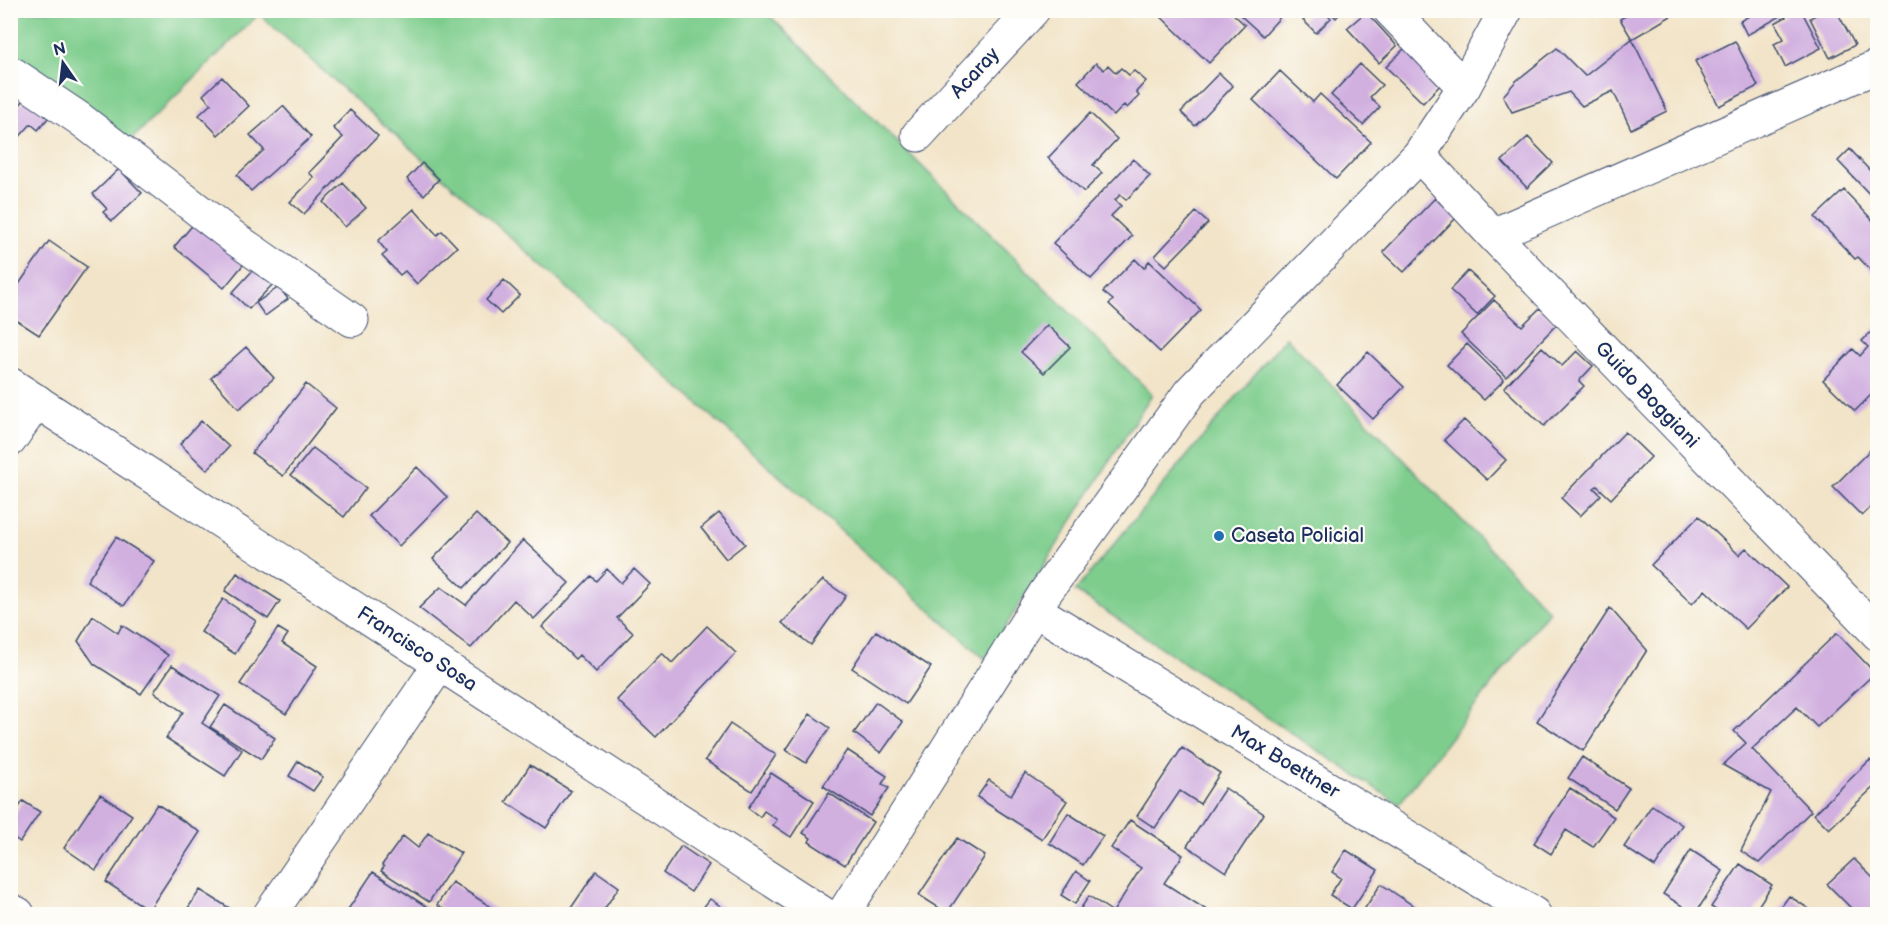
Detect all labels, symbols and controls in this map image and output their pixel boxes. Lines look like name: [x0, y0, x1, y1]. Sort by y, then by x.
north arrow: [33, 33, 93, 93]
text: N: [52, 39, 68, 61]
street label: Acaray: [945, 43, 1005, 103]
street label: Guido Boggiani: [1590, 337, 1704, 453]
place label: Caseta Policial: [1231, 524, 1364, 548]
marker: Caseta Policial: [1212, 529, 1226, 543]
street label: Francisco Sosa: [352, 601, 482, 697]
street label: Max Boettner: [1226, 720, 1345, 804]

